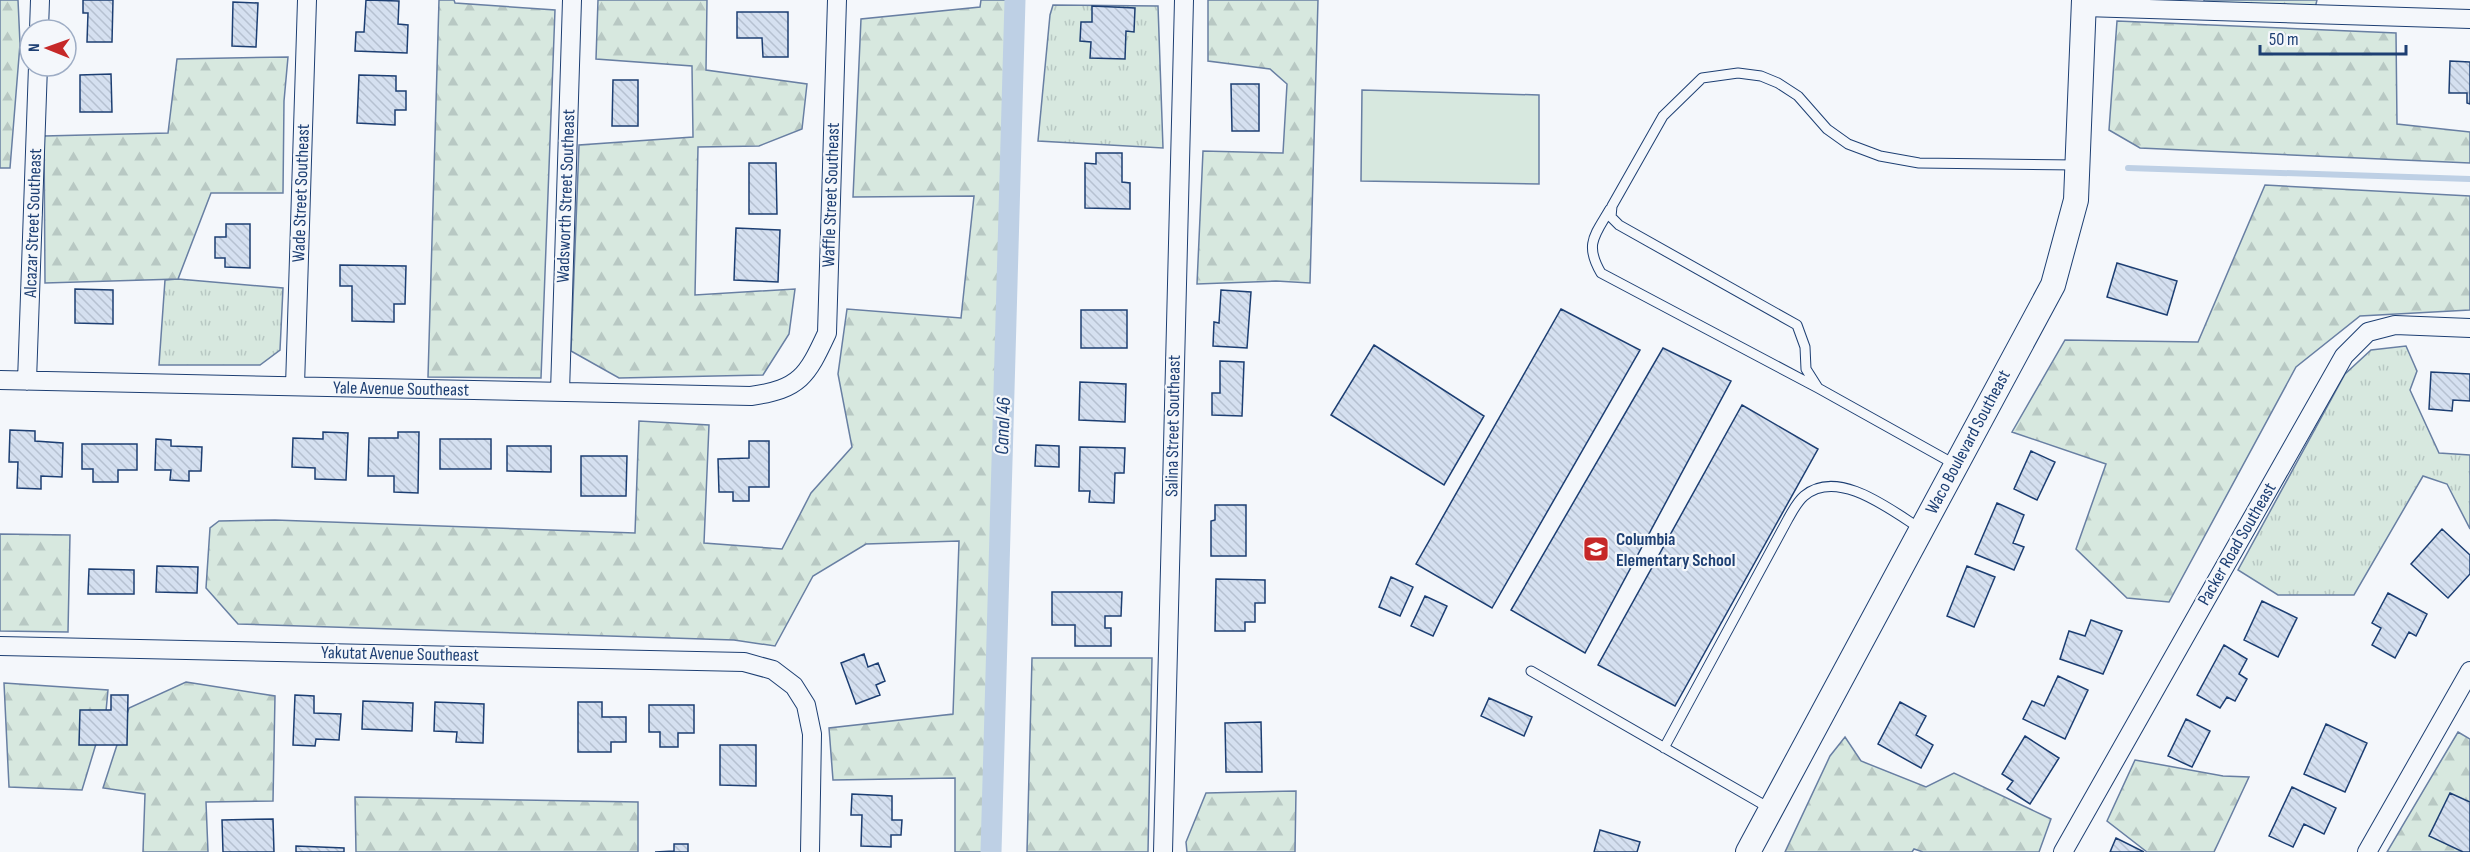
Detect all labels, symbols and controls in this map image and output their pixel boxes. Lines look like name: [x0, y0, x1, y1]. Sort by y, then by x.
north arrow: [18, 18, 78, 78]
scale bar: [2260, 18, 2406, 56]
text: 50 m: [2269, 29, 2299, 50]
text: N: [25, 43, 44, 52]
street label: Wadsworth Street Southeast: [552, 108, 580, 283]
street label: Waffle Street Southeast: [818, 122, 844, 268]
street label: Wade Street Southeast: [288, 123, 314, 263]
street label: Alcazar Street Southeast: [20, 147, 46, 299]
street label: Salina Street Southeast: [1161, 354, 1185, 497]
street label: Waco Boulevard Southeast: [1921, 366, 2015, 518]
street label: Yale Avenue Southeast: [333, 377, 470, 401]
water label: Canal 46: [990, 396, 1016, 455]
street label: Packer Road Southeast: [2193, 478, 2281, 609]
place label: Columbia Elementary School: [1616, 529, 1735, 571]
school or university icon: Columbia Elementary School: [1581, 534, 1611, 564]
street label: Yakutat Avenue Southeast: [321, 642, 479, 666]

